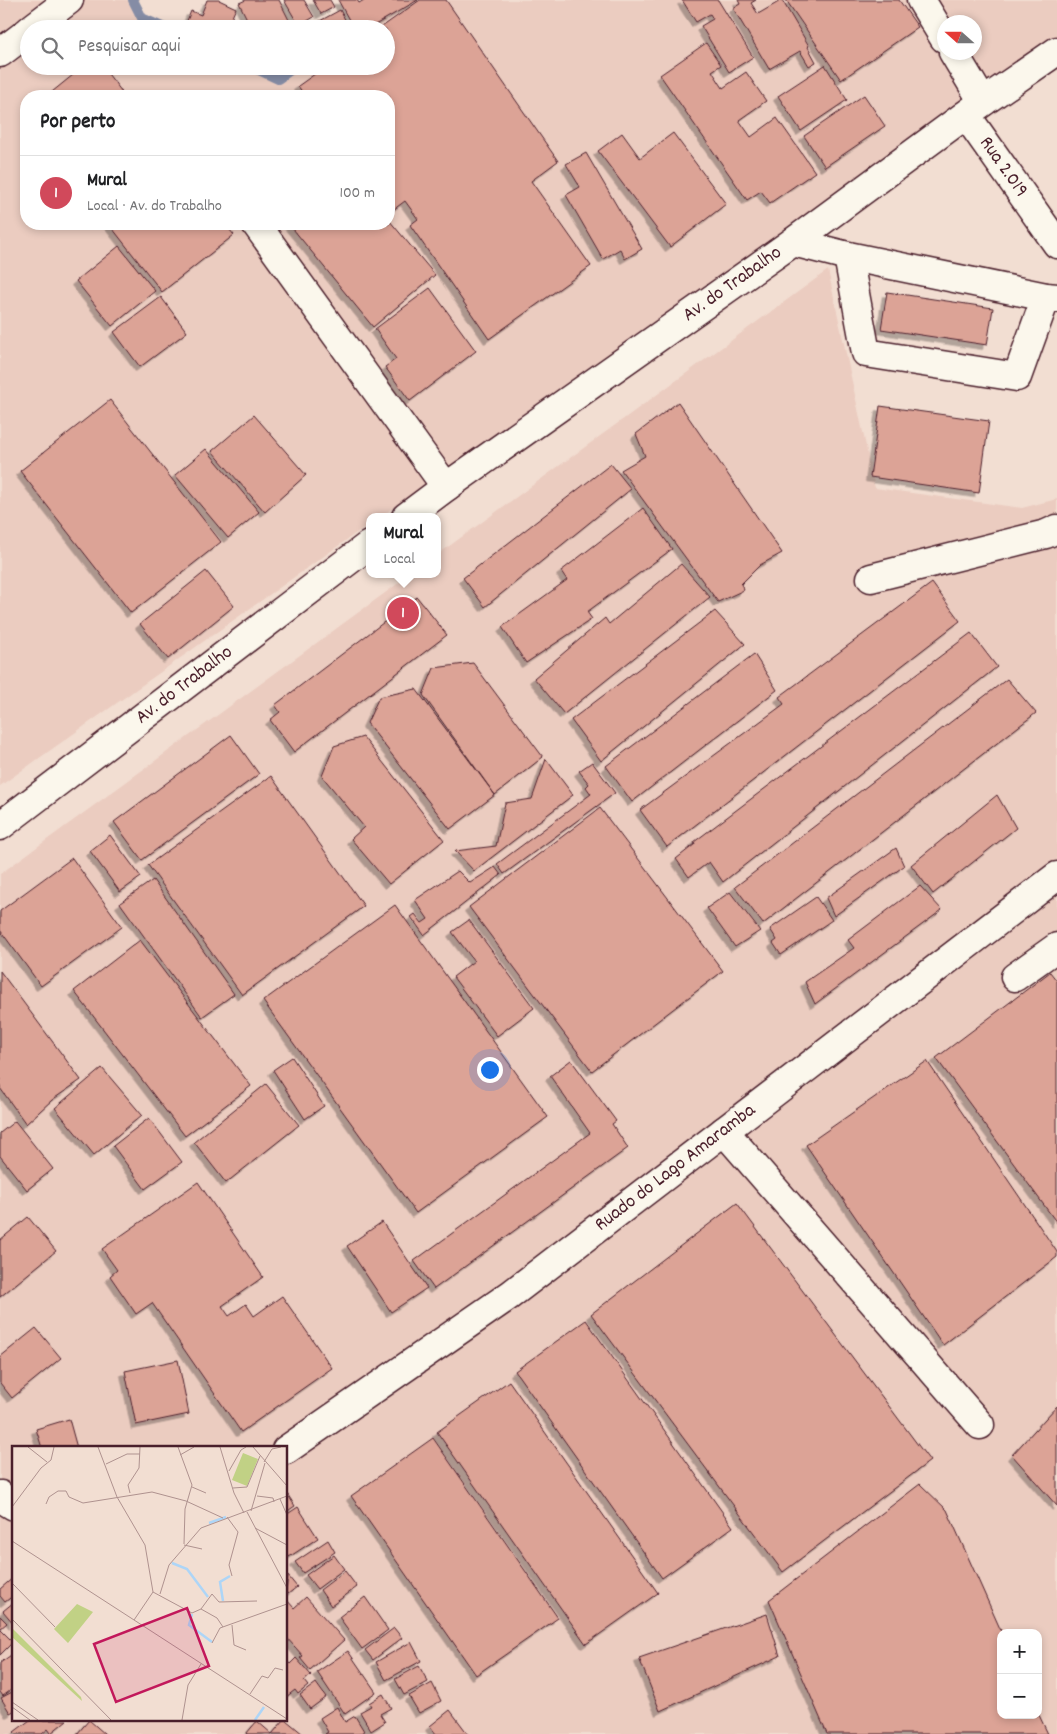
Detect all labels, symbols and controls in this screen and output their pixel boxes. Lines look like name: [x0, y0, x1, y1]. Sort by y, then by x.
north arrow: [937, 15, 982, 60]
search box: [20, 20, 395, 75]
icon: search: [38, 34, 66, 62]
text: Pesquisar aqui: [78, 34, 180, 61]
text: Por perto: [40, 108, 115, 138]
street label: Rua 2.019: [972, 131, 1034, 204]
text: Mural: [87, 168, 127, 195]
text: 1: [54, 182, 58, 205]
text: 100 m: [339, 182, 375, 205]
text: Local · Av. do Trabalho: [87, 195, 222, 218]
street label: Av. do Trabalho: [677, 240, 788, 329]
popup: [366, 513, 441, 578]
text: Mural: [384, 521, 423, 548]
text: Local: [384, 548, 415, 571]
pin: 1: [387, 594, 419, 632]
street label: Av. do Trabalho: [130, 639, 239, 732]
your location: [477, 1057, 503, 1083]
street label: Ruado do Lago Amaramba: [589, 1097, 762, 1239]
inset map: [12, 1446, 288, 1722]
map controls: [997, 1629, 1042, 1719]
button: +: [997, 1629, 1042, 1674]
button: −: [997, 1674, 1042, 1719]

